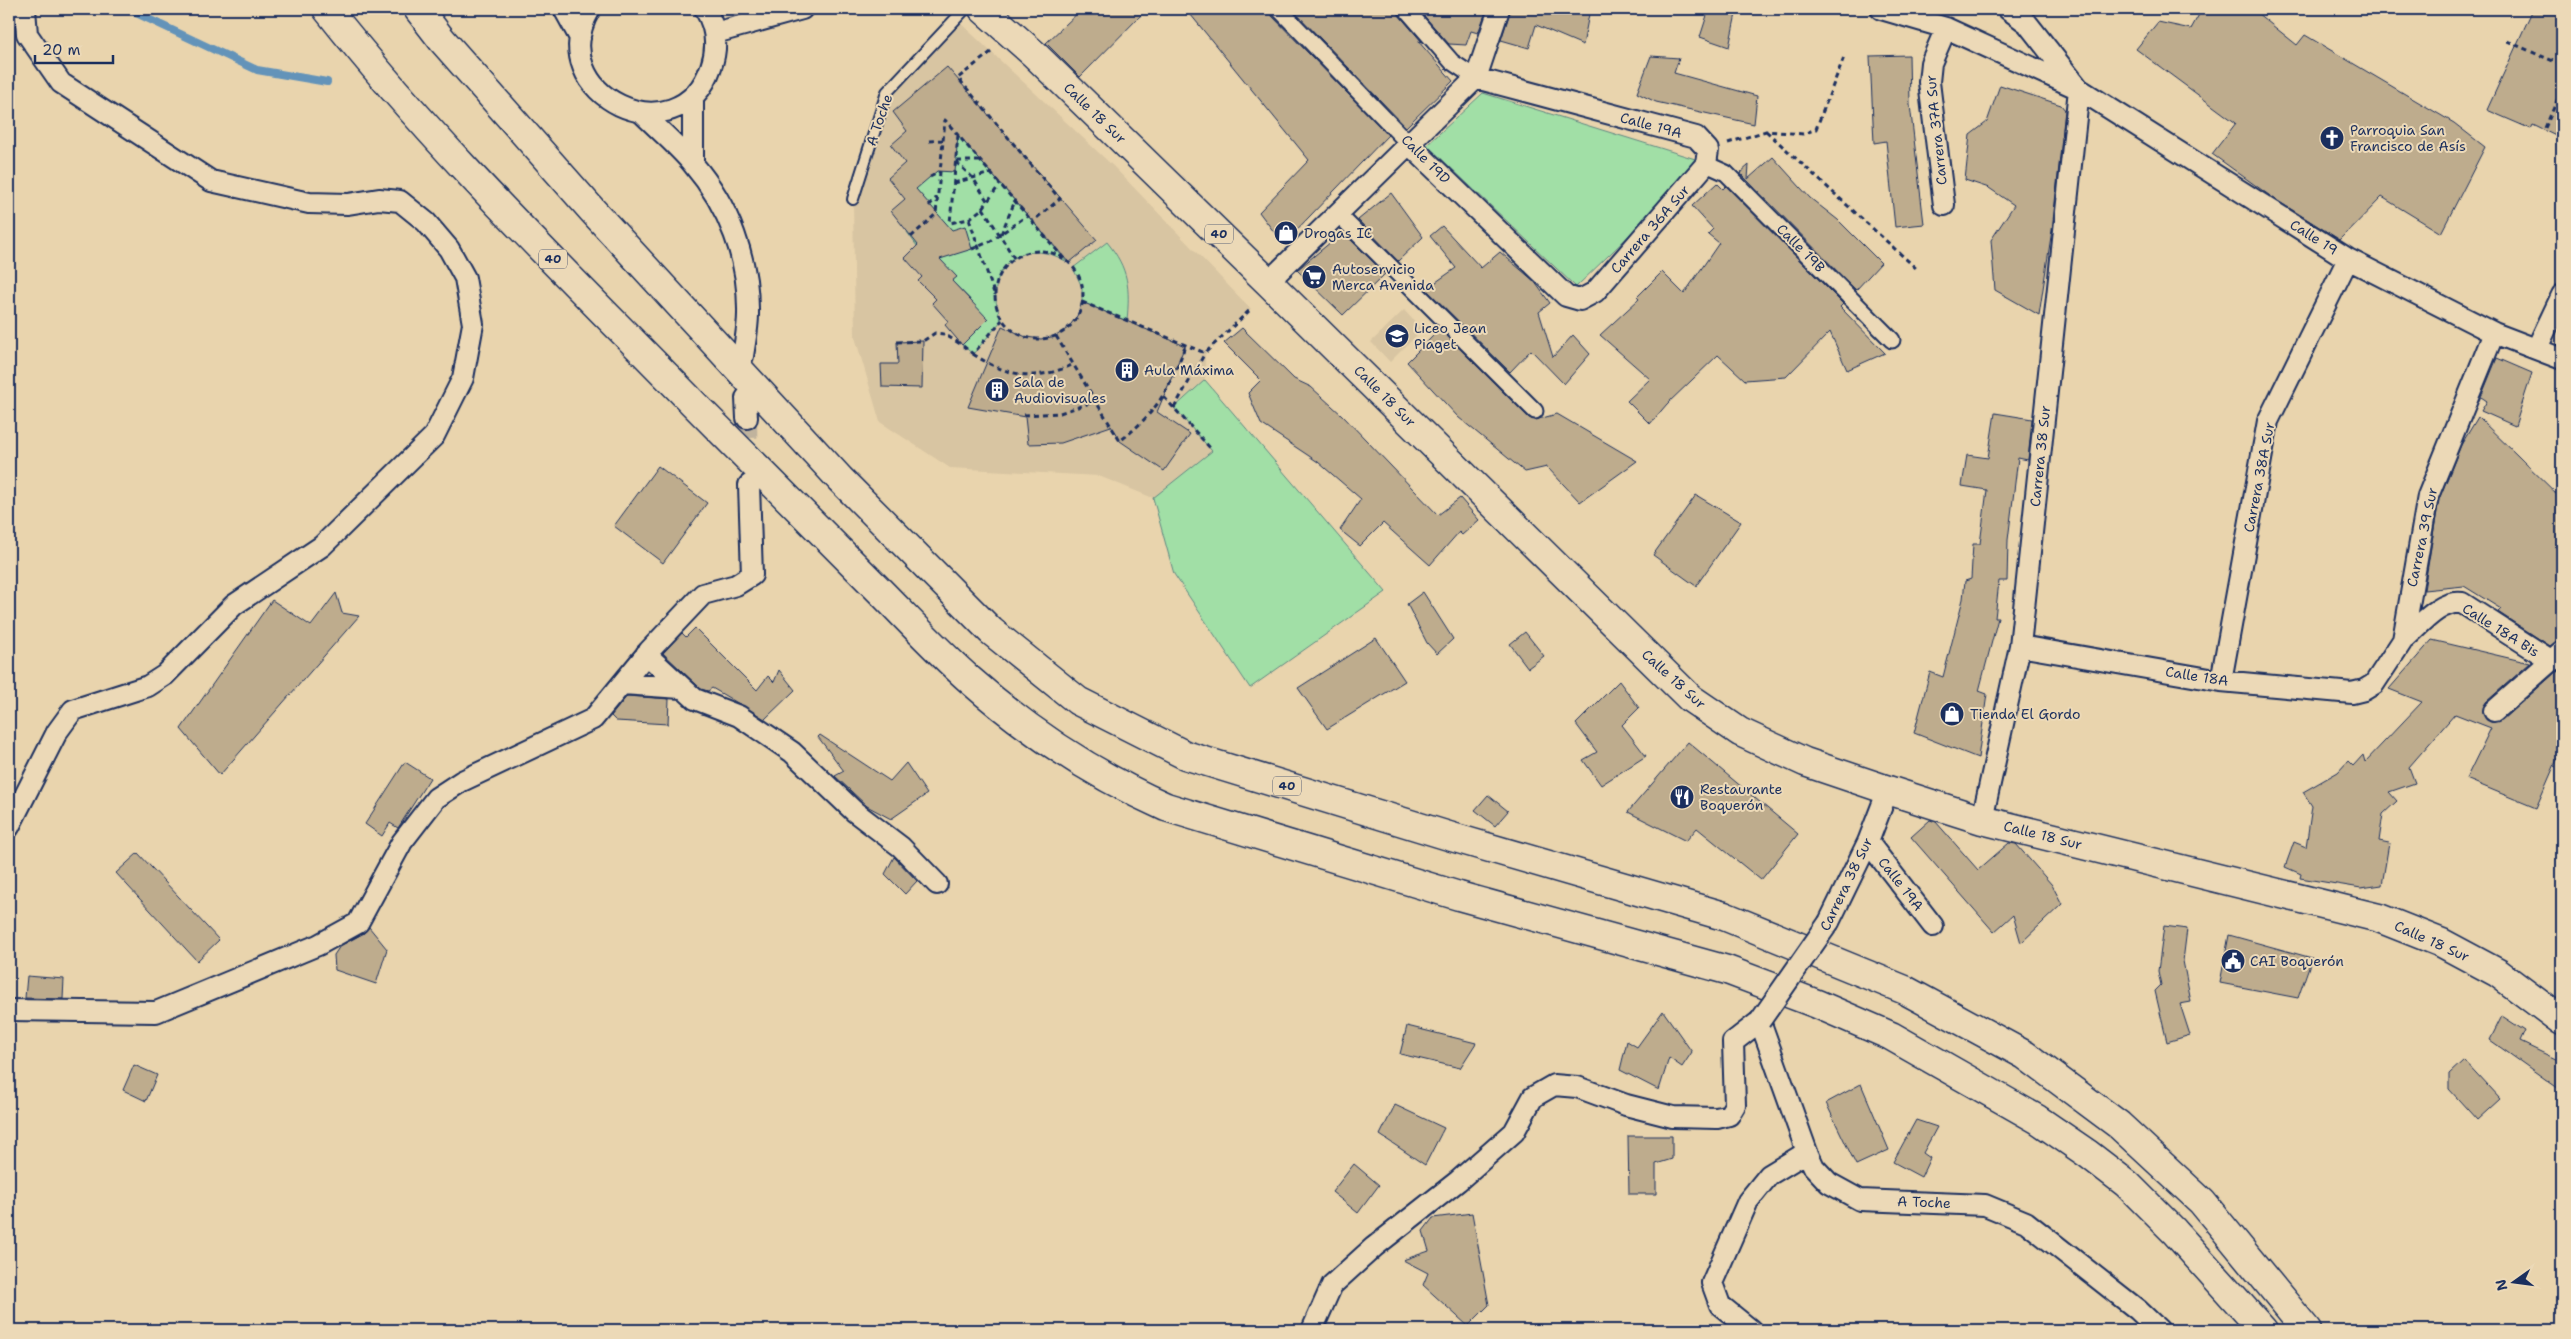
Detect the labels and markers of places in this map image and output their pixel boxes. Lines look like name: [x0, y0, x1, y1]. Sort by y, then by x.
place label: Parroquia San Francisco de Asís: [2350, 121, 2466, 155]
church icon: Parroquia San Francisco de Asís: [2319, 125, 2345, 151]
shop icon: Drogas IC: [1273, 220, 1299, 246]
place label: Drogas IC: [1304, 224, 1372, 242]
place label: Autoservicio Merca Avenida: [1332, 260, 1434, 294]
supermarket icon: Autoservicio Merca Avenida: [1301, 264, 1327, 290]
place label: Liceo Jean Piaget: [1414, 319, 1487, 353]
school or university icon: Liceo Jean Piaget: [1384, 323, 1410, 349]
building icon: Aula Máxima: [1114, 357, 1140, 383]
place label: Aula Máxima: [1144, 361, 1234, 379]
place label: Sala de Audiovisuales: [1014, 373, 1106, 407]
building icon: Sala de Audiovisuales: [984, 377, 1010, 403]
shop icon: Tienda El Gordo: [1939, 701, 1965, 727]
place label: Tienda El Gordo: [1970, 705, 2081, 723]
place label: Restaurante Boquerón: [1700, 780, 1783, 814]
restaurant icon: Restaurante Boquerón: [1669, 784, 1695, 810]
public building icon: CAI Boquerón: [2220, 948, 2246, 974]
place label: CAI Boquerón: [2250, 952, 2344, 970]

